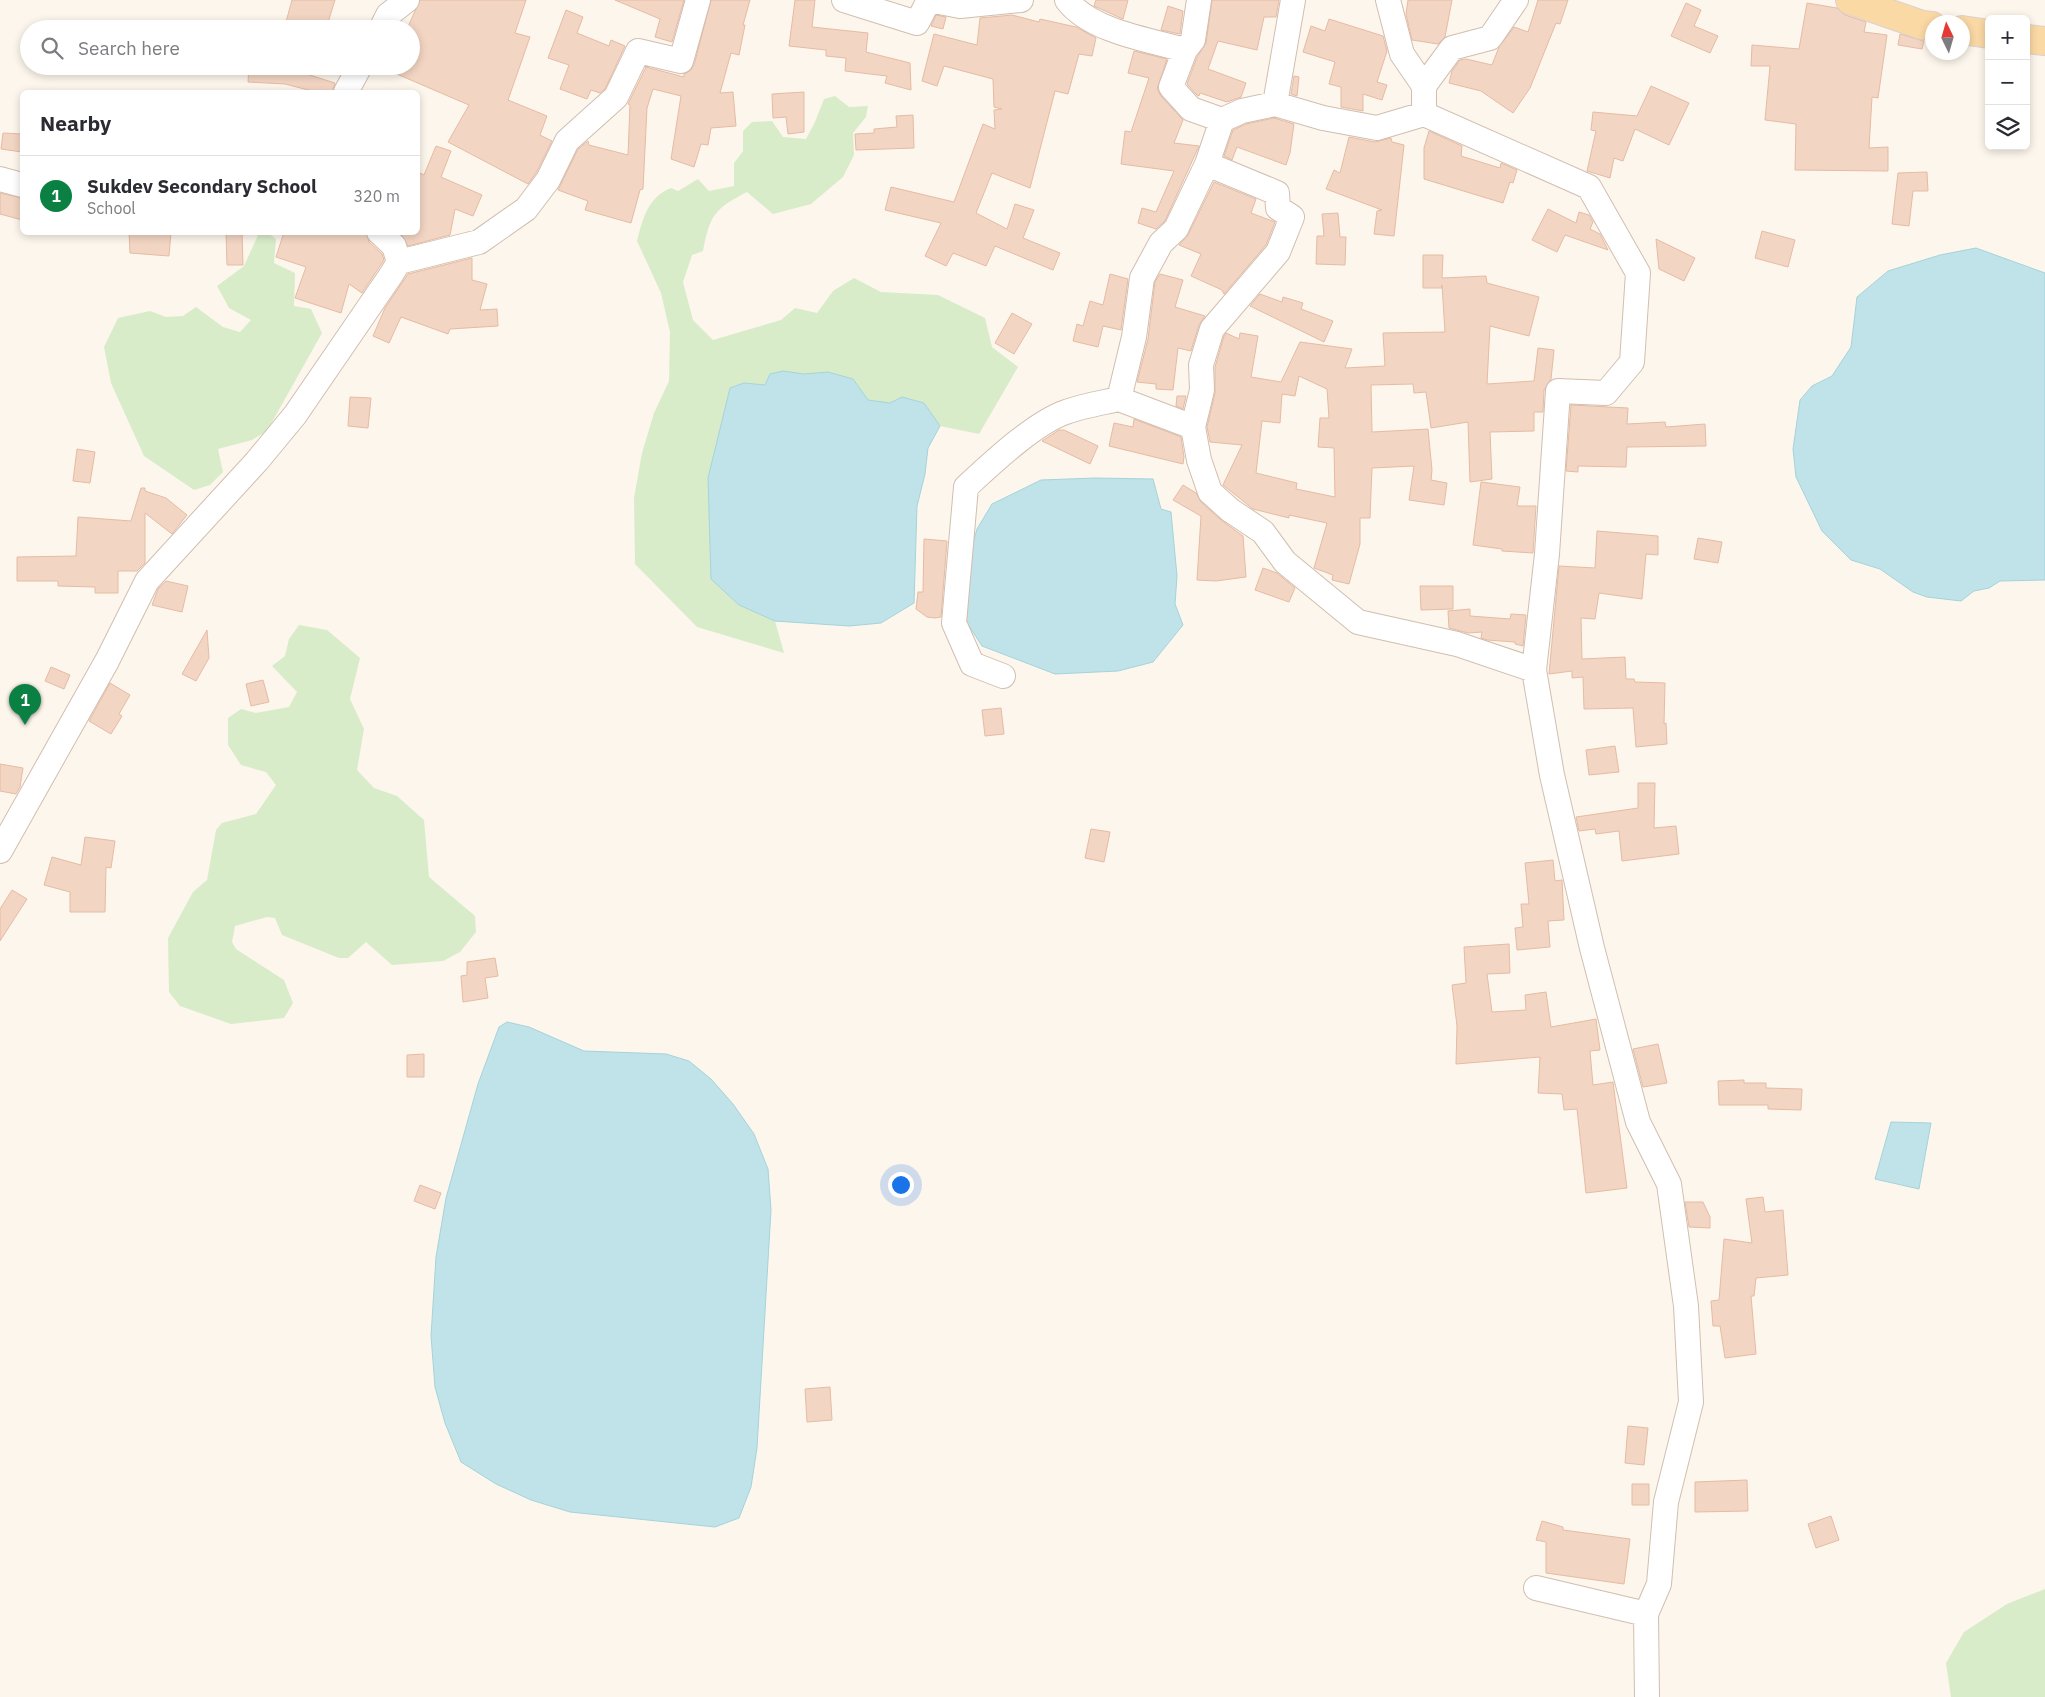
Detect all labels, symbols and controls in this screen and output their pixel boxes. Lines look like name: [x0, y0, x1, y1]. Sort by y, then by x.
north arrow: [1925, 15, 1970, 60]
map controls: [1985, 15, 2030, 150]
button: +: [1985, 15, 2030, 60]
search box: [20, 20, 420, 75]
icon: search: [38, 34, 66, 62]
text: Search here: [78, 36, 180, 60]
button: −: [1985, 60, 2030, 105]
button: layers: [1985, 105, 2030, 150]
text: Nearby: [40, 109, 111, 137]
text: Sukdev Secondary School: [87, 174, 317, 198]
text: 1: [51, 186, 61, 206]
text: 320 m: [353, 186, 400, 206]
text: School: [87, 198, 136, 218]
pin: 1: [9, 684, 41, 725]
your location: [888, 1172, 914, 1198]

